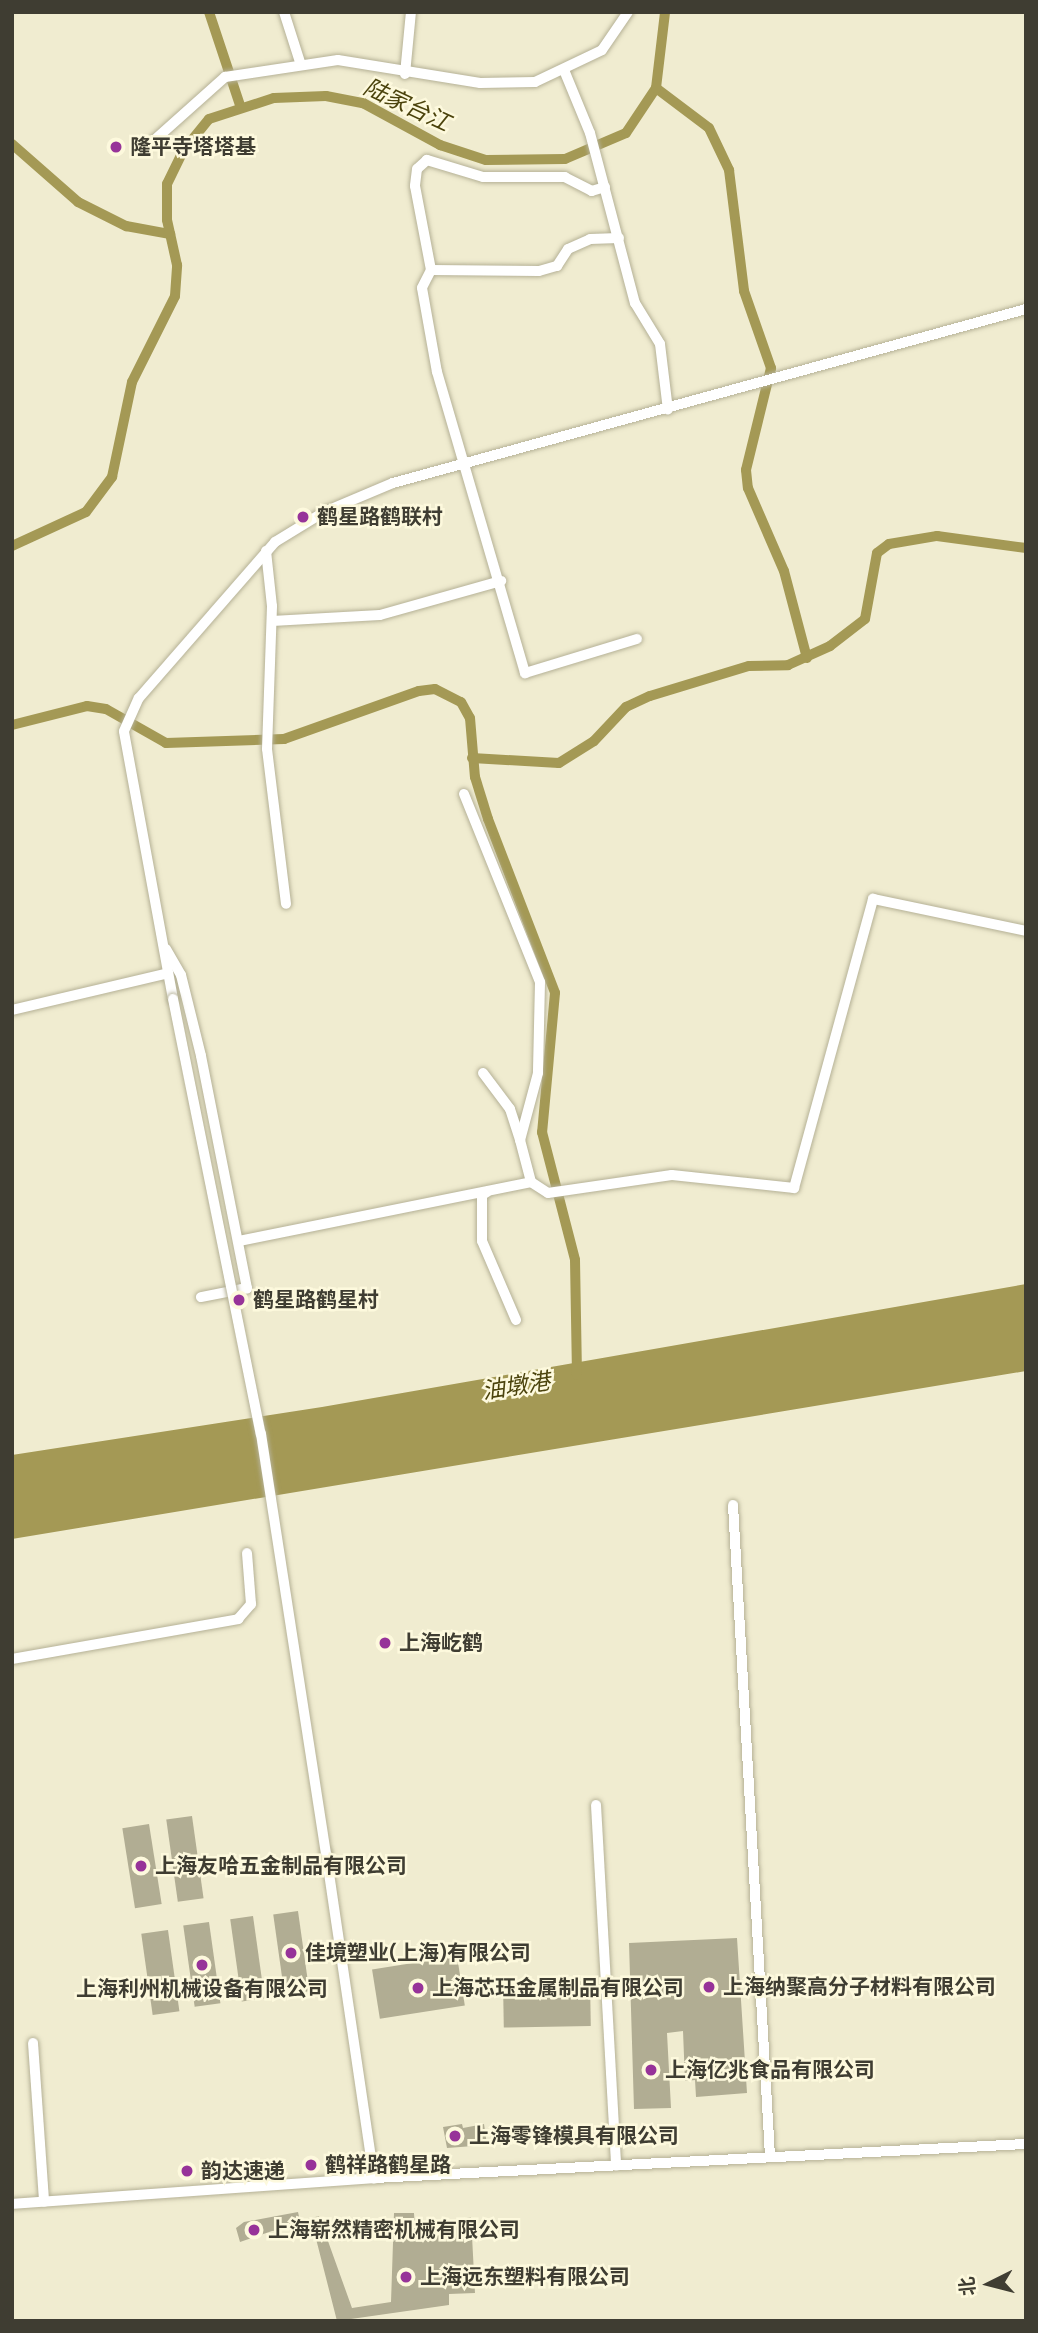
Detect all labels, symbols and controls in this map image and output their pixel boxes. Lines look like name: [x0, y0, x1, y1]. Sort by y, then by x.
water label: 陆家台江: [359, 73, 455, 137]
place label: 隆平寺塔塔基: [130, 134, 256, 160]
marker: 隆平寺塔塔基: [108, 139, 124, 155]
place label: 鹤星路鹤联村: [317, 504, 443, 530]
marker: 鹤星路鹤联村: [295, 509, 311, 525]
place label: 鹤星路鹤星村: [253, 1287, 379, 1313]
marker: 鹤星路鹤星村: [231, 1292, 247, 1308]
water label: 油墩港: [480, 1367, 552, 1405]
place label: 上海屹鹤: [399, 1630, 483, 1656]
marker: 上海屹鹤: [377, 1635, 393, 1651]
place label: 上海友哈五金制品有限公司: [155, 1853, 407, 1879]
marker: 上海友哈五金制品有限公司: [133, 1858, 149, 1874]
place label: 佳境塑业(上海)有限公司: [305, 1940, 531, 1966]
marker: 佳境塑业(上海)有限公司: [283, 1945, 299, 1961]
marker: 上海利州机械设备有限公司: [194, 1957, 210, 1973]
place label: 上海纳聚高分子材料有限公司: [723, 1974, 996, 2000]
place label: 上海芯珏金属制品有限公司: [432, 1975, 684, 2001]
place label: 上海利州机械设备有限公司: [76, 1976, 328, 2002]
marker: 上海纳聚高分子材料有限公司: [701, 1979, 717, 1995]
marker: 上海芯珏金属制品有限公司: [410, 1980, 426, 1996]
place label: 上海亿兆食品有限公司: [665, 2057, 875, 2083]
marker: 上海亿兆食品有限公司: [643, 2062, 659, 2078]
place label: 上海零锋模具有限公司: [469, 2123, 679, 2149]
marker: 上海零锋模具有限公司: [447, 2128, 463, 2144]
place label: 鹤祥路鹤星路: [325, 2152, 451, 2178]
marker: 鹤祥路鹤星路: [303, 2157, 319, 2173]
place label: 韵达速递: [201, 2158, 285, 2184]
marker: 韵达速递: [179, 2163, 195, 2179]
place label: 上海崭然精密机械有限公司: [268, 2217, 520, 2243]
marker: 上海崭然精密机械有限公司: [246, 2222, 262, 2238]
north arrow: [954, 2249, 1024, 2319]
place label: 上海远东塑料有限公司: [420, 2264, 630, 2290]
marker: 上海远东塑料有限公司: [398, 2269, 414, 2285]
text: 北: [955, 2276, 980, 2297]

